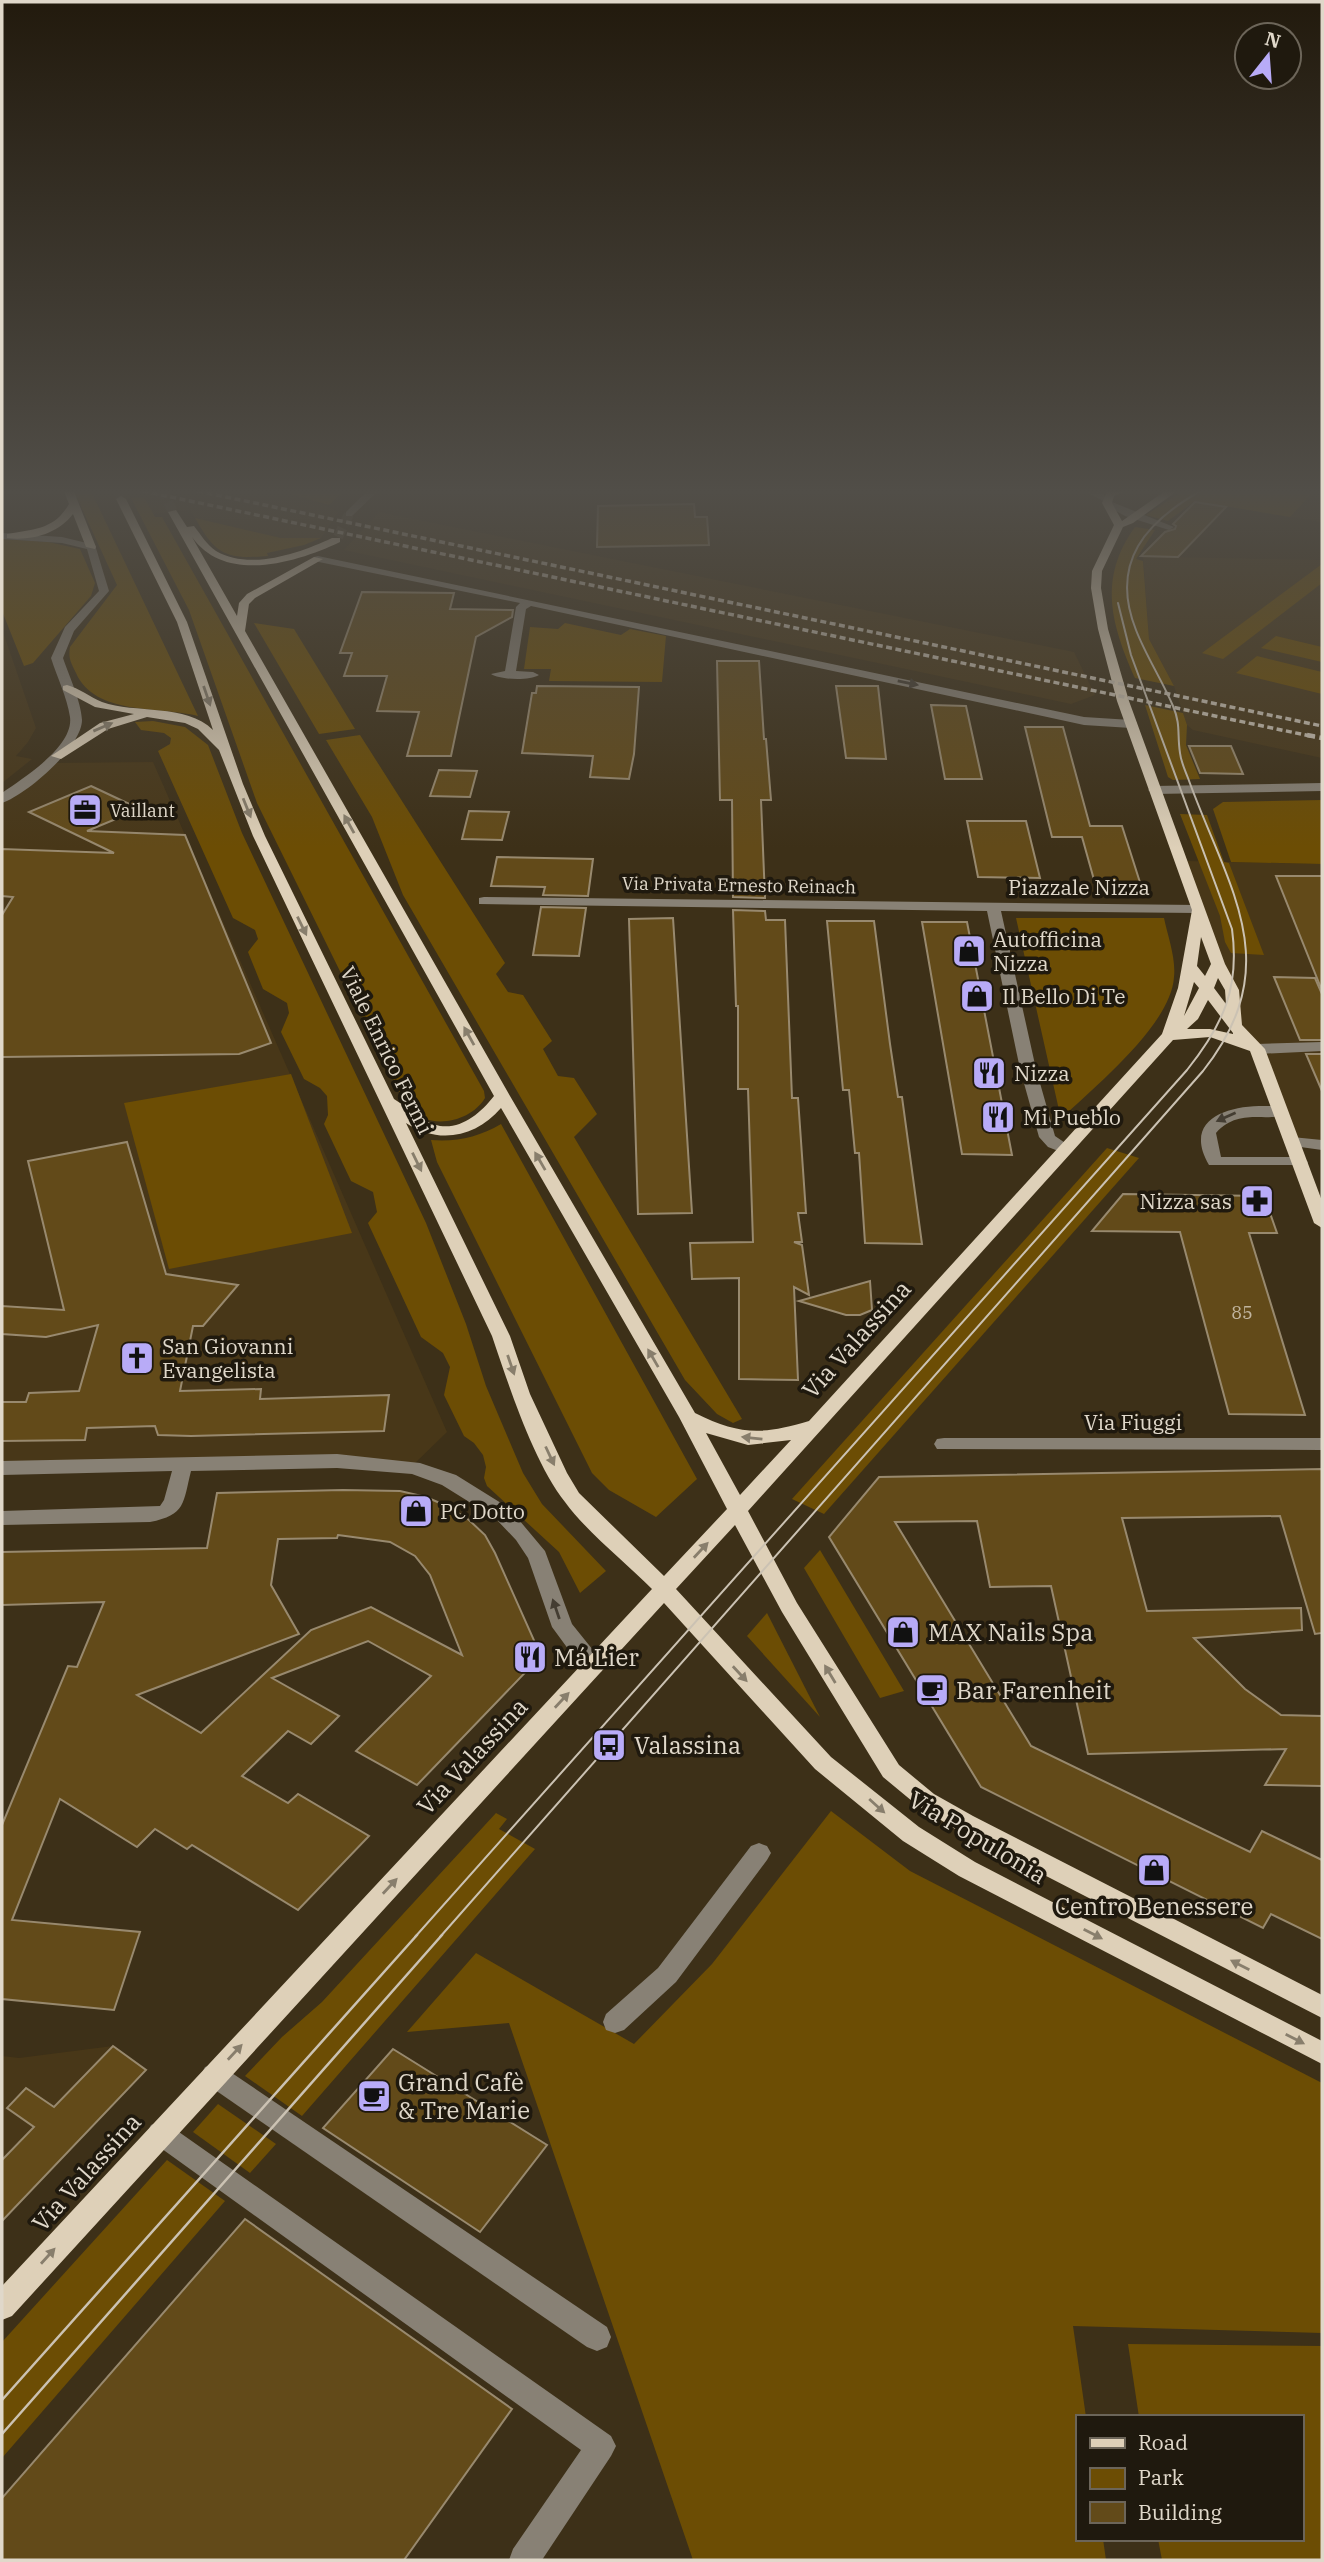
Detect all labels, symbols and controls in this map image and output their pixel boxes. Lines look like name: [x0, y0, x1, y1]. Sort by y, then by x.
north arrow: [1233, 21, 1303, 91]
text: N: [1262, 26, 1284, 53]
one-way arrow: [897, 677, 919, 688]
one-way arrow: [203, 685, 213, 706]
one-way arrow: [93, 721, 113, 733]
office icon: Vaillant: [66, 791, 104, 829]
one-way arrow: [241, 797, 252, 818]
place label: Vaillant: [110, 799, 175, 822]
one-way arrow: [343, 815, 355, 834]
street label: Via Privata Ernesto Reinach: [622, 871, 856, 899]
street label: Piazzale Nizza: [1008, 873, 1150, 901]
one-way arrow: [296, 916, 307, 936]
place label: Autofficina Nizza: [993, 925, 1102, 977]
shop icon: Autofficina Nizza: [950, 932, 988, 970]
street label: Viale Enrico Fermi: [334, 961, 440, 1139]
shop icon: Il Bello Di Te: [958, 977, 996, 1015]
place label: Il Bello Di Te: [1002, 982, 1125, 1010]
one-way arrow: [463, 1026, 475, 1046]
restaurant icon: Nizza: [970, 1054, 1008, 1092]
place label: Nizza: [1014, 1059, 1070, 1087]
restaurant icon: Mi Pueblo: [979, 1098, 1017, 1136]
place label: Mi Pueblo: [1023, 1103, 1121, 1131]
one-way arrow: [1216, 1111, 1236, 1123]
one-way arrow: [534, 1151, 546, 1170]
one-way arrow: [411, 1152, 422, 1172]
pharmacy icon: Nizza sas: [1238, 1182, 1276, 1220]
place label: Nizza sas: [1139, 1187, 1232, 1215]
street label: Via Valassina: [794, 1273, 918, 1405]
house number: 85: [1231, 1301, 1253, 1324]
place label: San Giovanni Evangelista: [162, 1332, 293, 1384]
church icon: San Giovanni Evangelista: [118, 1339, 156, 1377]
one-way arrow: [647, 1348, 660, 1367]
one-way arrow: [506, 1355, 517, 1376]
street label: Via Fiuggi: [1084, 1408, 1182, 1436]
one-way arrow: [741, 1433, 763, 1444]
one-way arrow: [544, 1446, 555, 1467]
shop icon: PC Dotto: [397, 1492, 435, 1530]
place label: PC Dotto: [440, 1497, 525, 1525]
one-way arrow: [692, 1542, 708, 1559]
one-way arrow: [550, 1599, 561, 1620]
shop icon: MAX Nails Spa: [884, 1613, 922, 1651]
place label: MAX Nails Spa: [928, 1616, 1093, 1648]
restaurant icon: Má Lier: [511, 1638, 549, 1676]
place label: Má Lier: [554, 1641, 639, 1673]
one-way arrow: [823, 1664, 836, 1683]
one-way arrow: [732, 1665, 748, 1682]
cafe icon: Bar Farenheit: [913, 1671, 951, 1709]
place label: Bar Farenheit: [956, 1674, 1111, 1706]
street label: Via Valassina: [410, 1691, 534, 1821]
one-way arrow: [553, 1692, 569, 1709]
bus stop icon: Valassina: [590, 1726, 628, 1764]
place label: Valassina: [634, 1729, 741, 1761]
street label: Via Populonia: [903, 1783, 1053, 1891]
one-way arrow: [868, 1798, 886, 1814]
shop icon: Centro Benessere: [1135, 1851, 1173, 1889]
one-way arrow: [381, 1878, 397, 1895]
place label: Centro Benessere: [1055, 1890, 1253, 1922]
one-way arrow: [1083, 1928, 1103, 1940]
one-way arrow: [1230, 1959, 1250, 1971]
one-way arrow: [1285, 2032, 1305, 2044]
one-way arrow: [226, 2044, 242, 2061]
place label: Grand Cafè & Tre Marie: [398, 2066, 530, 2126]
cafe icon: Grand Cafè & Tre Marie: [355, 2077, 393, 2115]
street label: Via Valassina: [24, 2106, 148, 2238]
one-way arrow: [40, 2247, 56, 2265]
legend: [1076, 2415, 1303, 2541]
text: Road: [1138, 2428, 1188, 2456]
text: Park: [1138, 2463, 1185, 2491]
text: Building: [1138, 2498, 1223, 2526]

